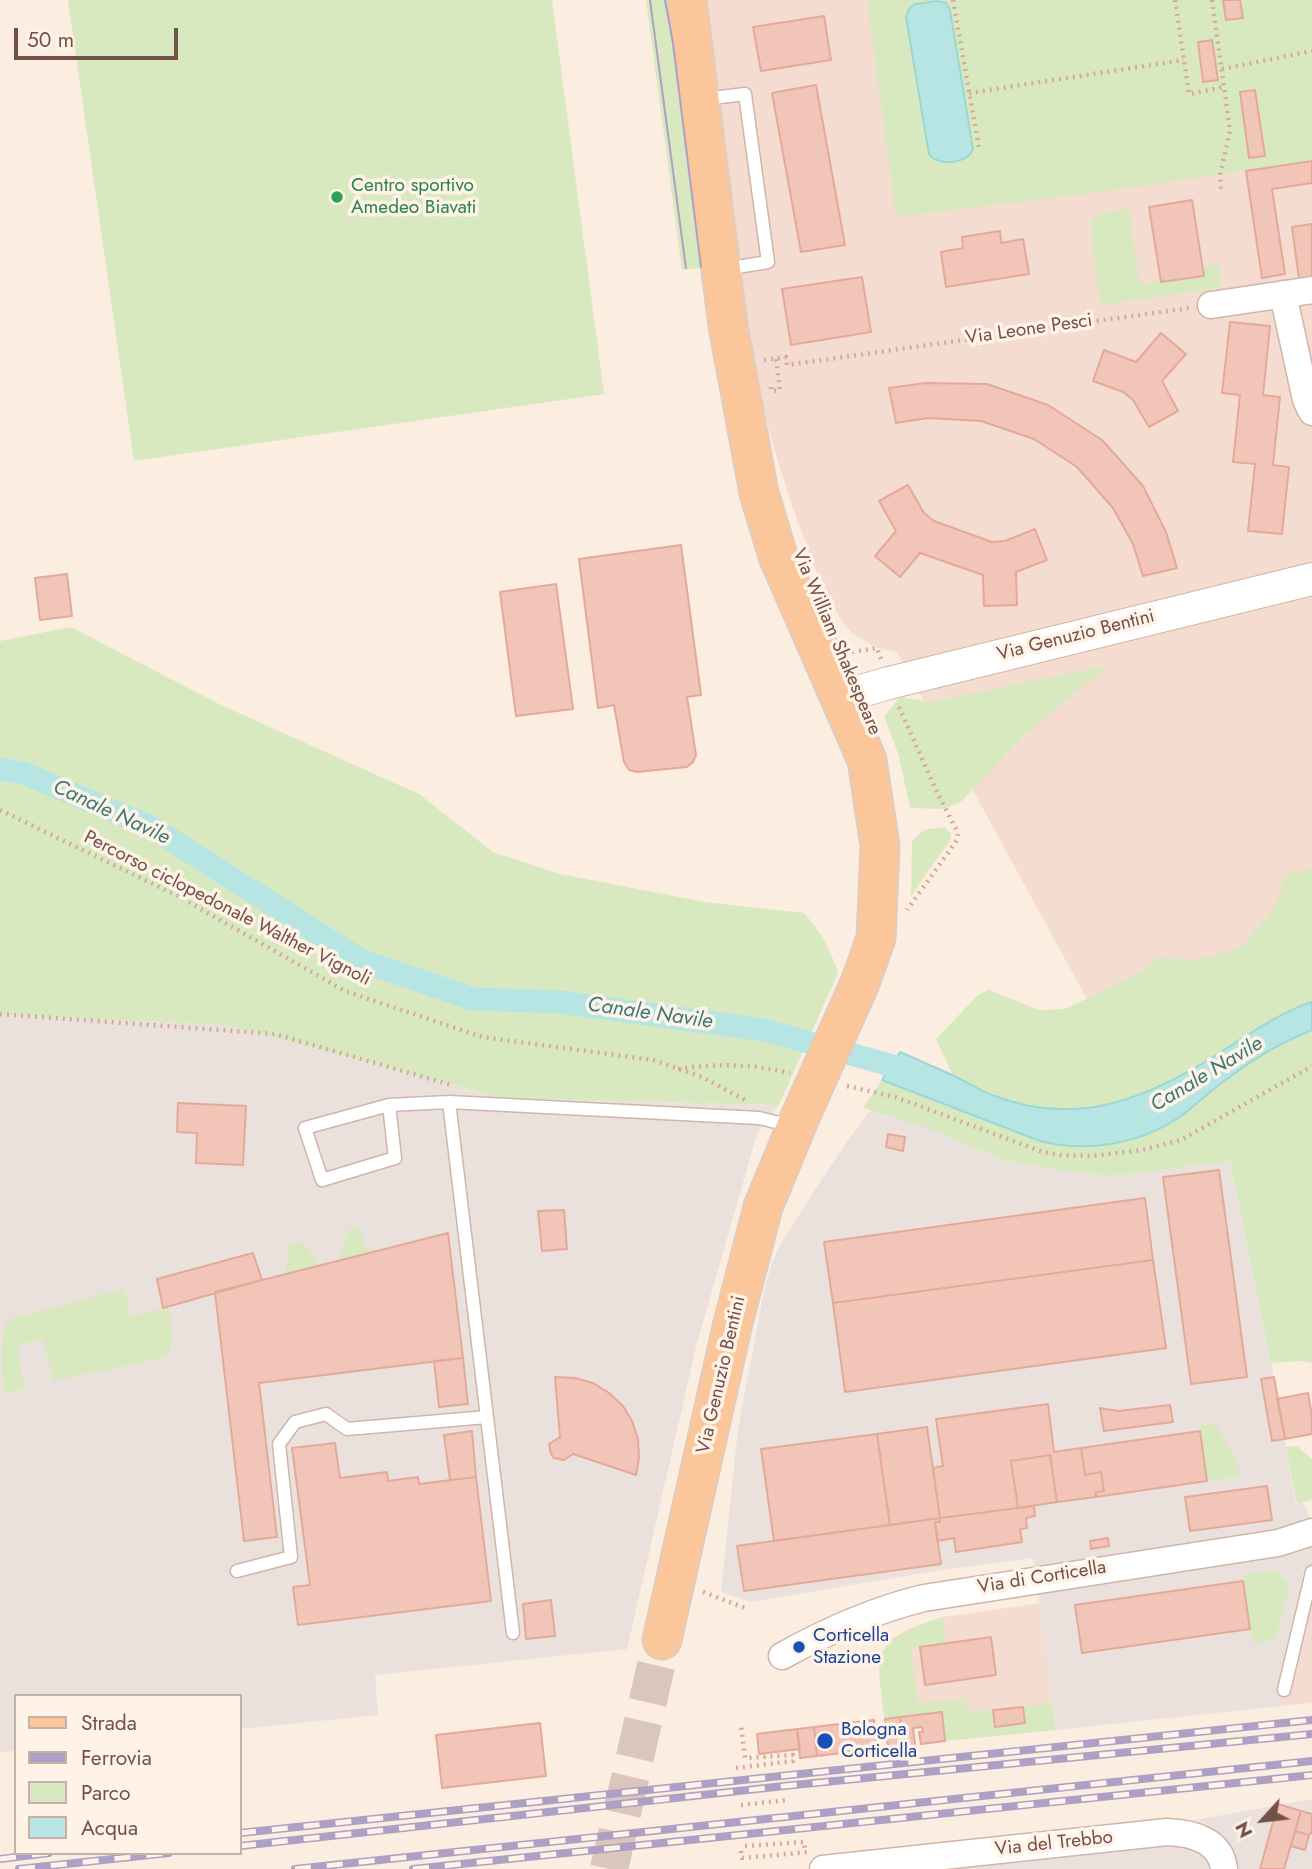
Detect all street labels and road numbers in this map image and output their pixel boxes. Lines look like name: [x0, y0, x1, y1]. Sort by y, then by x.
street label: Via Leone Pesci: [964, 310, 1094, 350]
street label: Via William Shakespeare: [786, 545, 886, 739]
street label: Via Genuzio Bentini: [995, 605, 1157, 667]
street label: Percorso ciclopedonale Walther Vignoli: [80, 826, 374, 992]
street label: Via Genuzio Bentini: [693, 1294, 751, 1456]
street label: Via di Corticella: [976, 1557, 1108, 1599]
street label: Via del Trebbo: [994, 1826, 1114, 1862]

